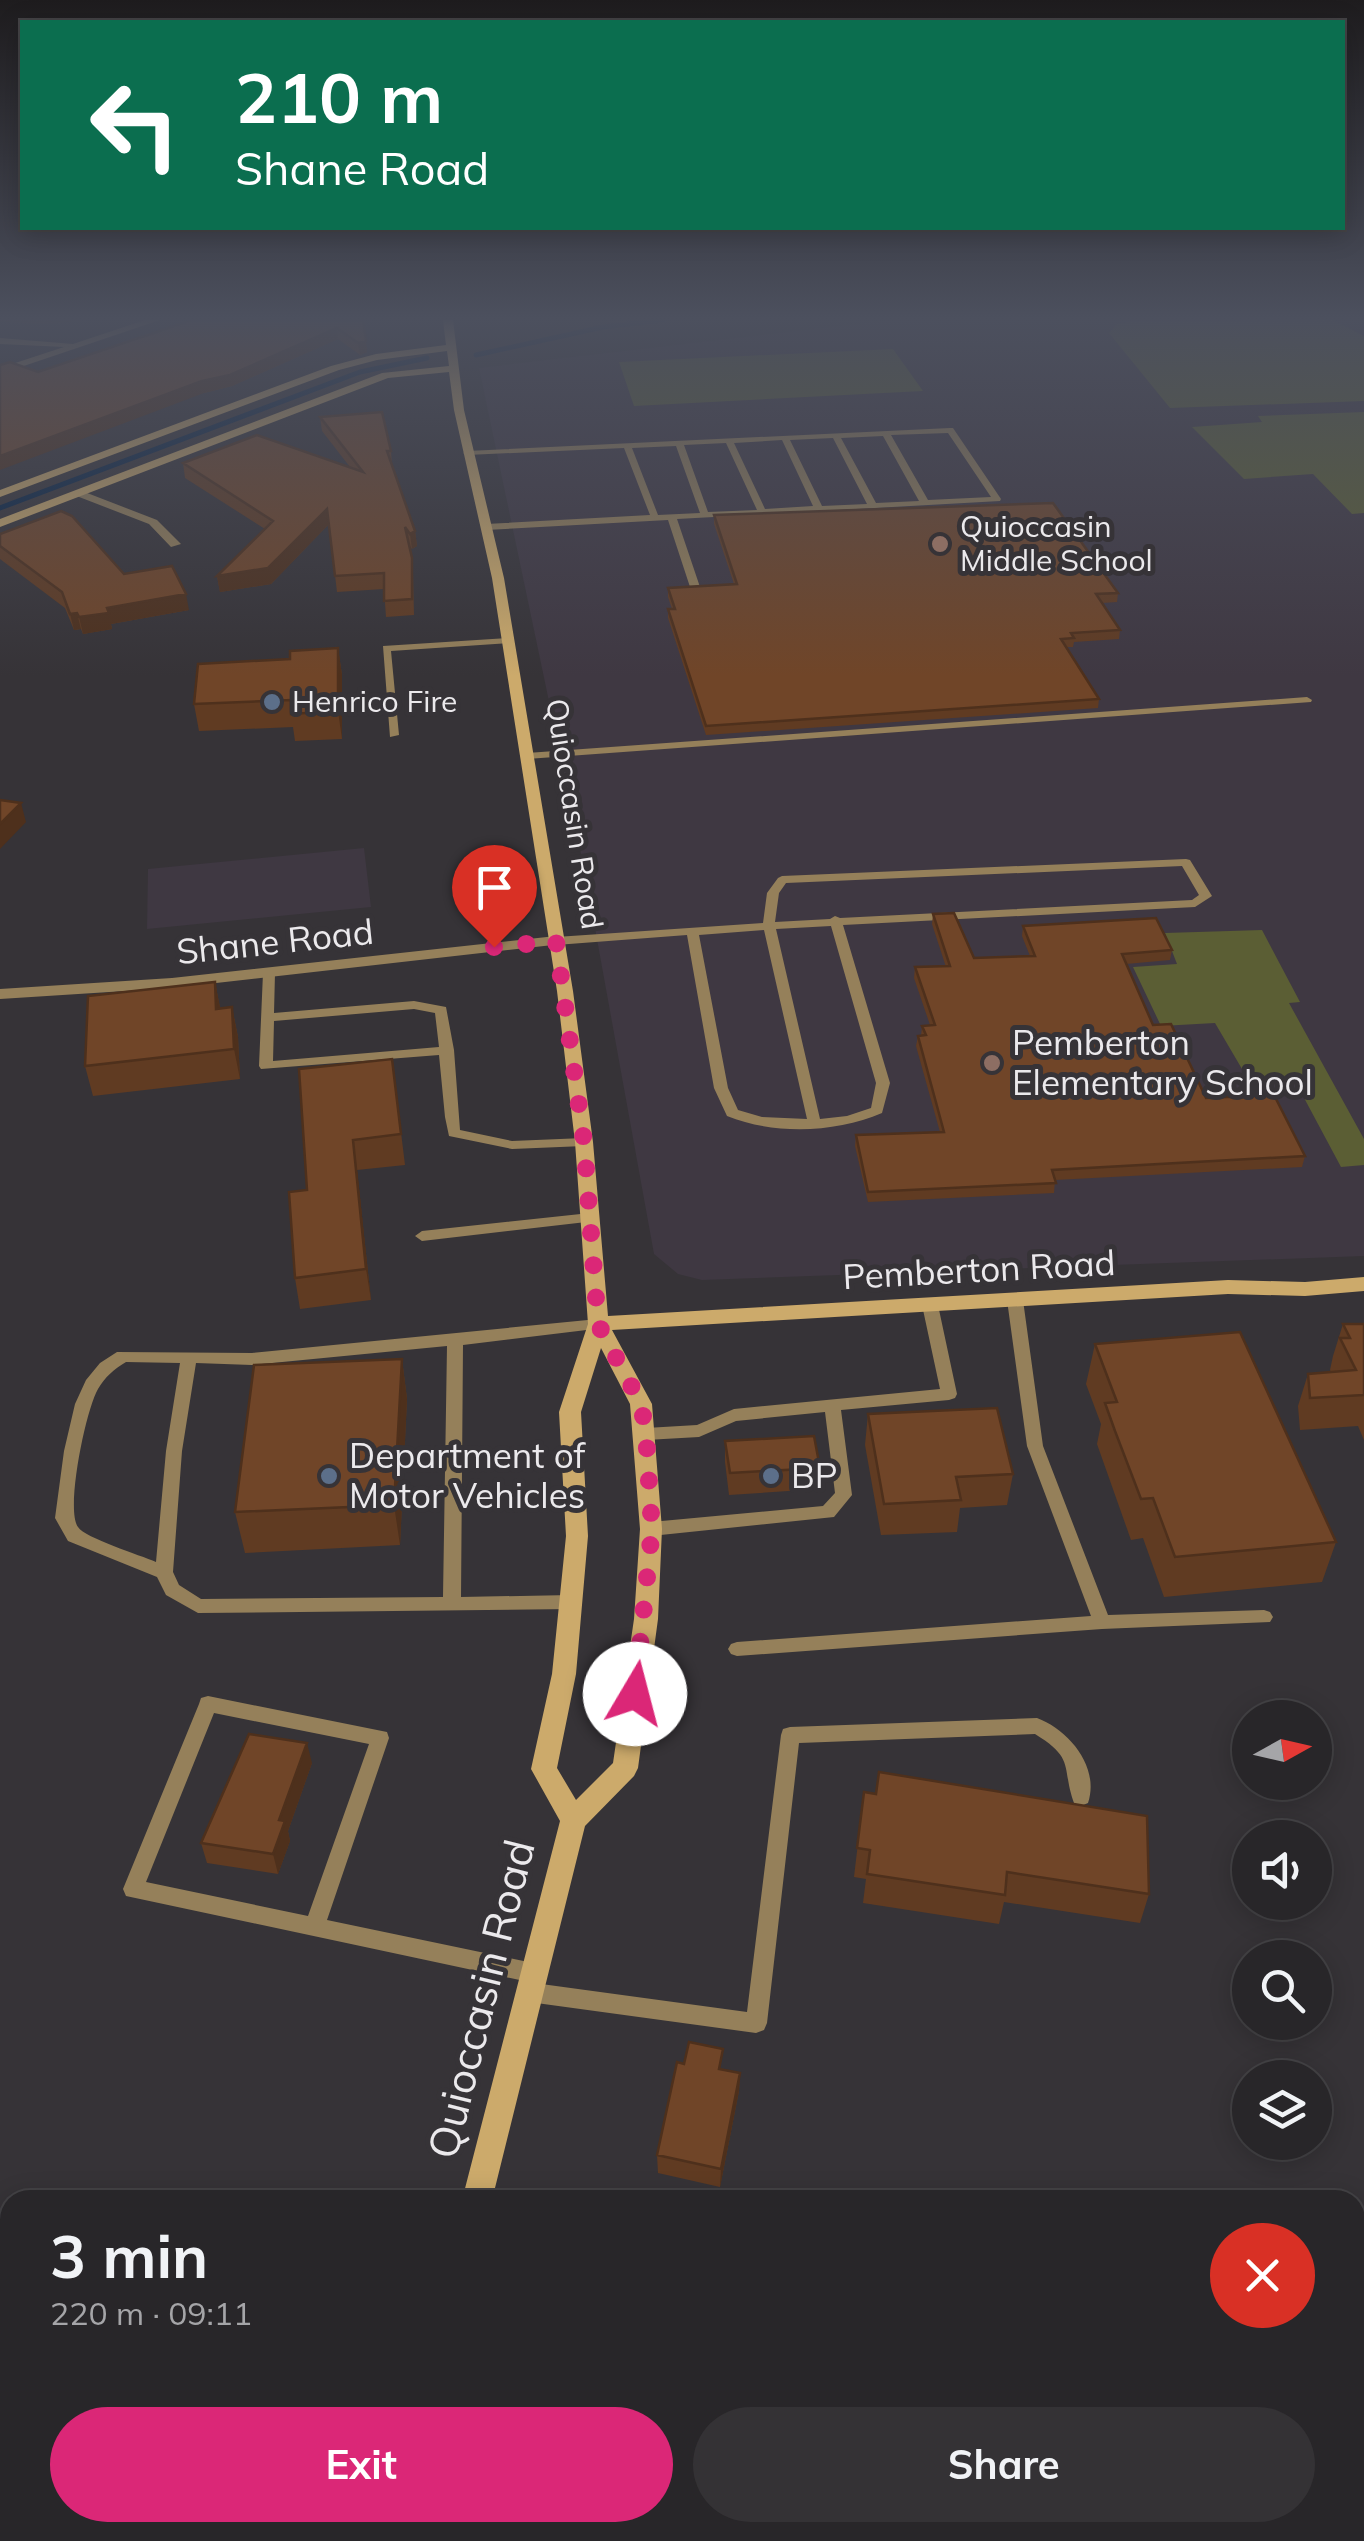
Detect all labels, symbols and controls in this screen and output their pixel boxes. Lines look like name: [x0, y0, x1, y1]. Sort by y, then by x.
text: 210 m: [235, 53, 443, 141]
icon: left: [70, 60, 200, 190]
text: Shane Road: [235, 140, 489, 196]
place label: Quioccasin Middle School: [960, 507, 1153, 579]
marker: Quioccasin Middle School: [929, 533, 951, 555]
place label: Henrico Fire: [292, 682, 457, 720]
marker: Henrico Fire: [261, 691, 283, 713]
street label: Quioccasin Road: [538, 696, 612, 932]
pin: [452, 845, 537, 948]
icon: arrive: [467, 860, 522, 915]
street label: Shane Road: [174, 909, 376, 973]
place label: Pemberton Elementary School: [1012, 1020, 1313, 1104]
marker: Pemberton Elementary School: [981, 1052, 1003, 1074]
street label: Pemberton Road: [841, 1240, 1116, 1298]
place label: Department of Motor Vehicles: [349, 1433, 587, 1517]
place label: BP: [791, 1453, 838, 1497]
marker: Department of Motor Vehicles: [318, 1465, 340, 1487]
marker: BP: [760, 1465, 782, 1487]
position arrow: [583, 1642, 687, 1746]
north arrow: [1232, 1700, 1332, 1800]
map controls: [1232, 1700, 1332, 2160]
button: sound: [1232, 1820, 1332, 1920]
street label: Quioccasin Road: [415, 1834, 546, 2164]
button: search: [1232, 1940, 1332, 2040]
button: layers: [1232, 2060, 1332, 2160]
text: 3 min: [50, 2218, 208, 2293]
button: close: [1210, 2223, 1315, 2328]
text: 220 m · 09:11: [50, 2293, 252, 2333]
button: Exit: [50, 2407, 673, 2522]
button: Share: [693, 2407, 1315, 2522]

